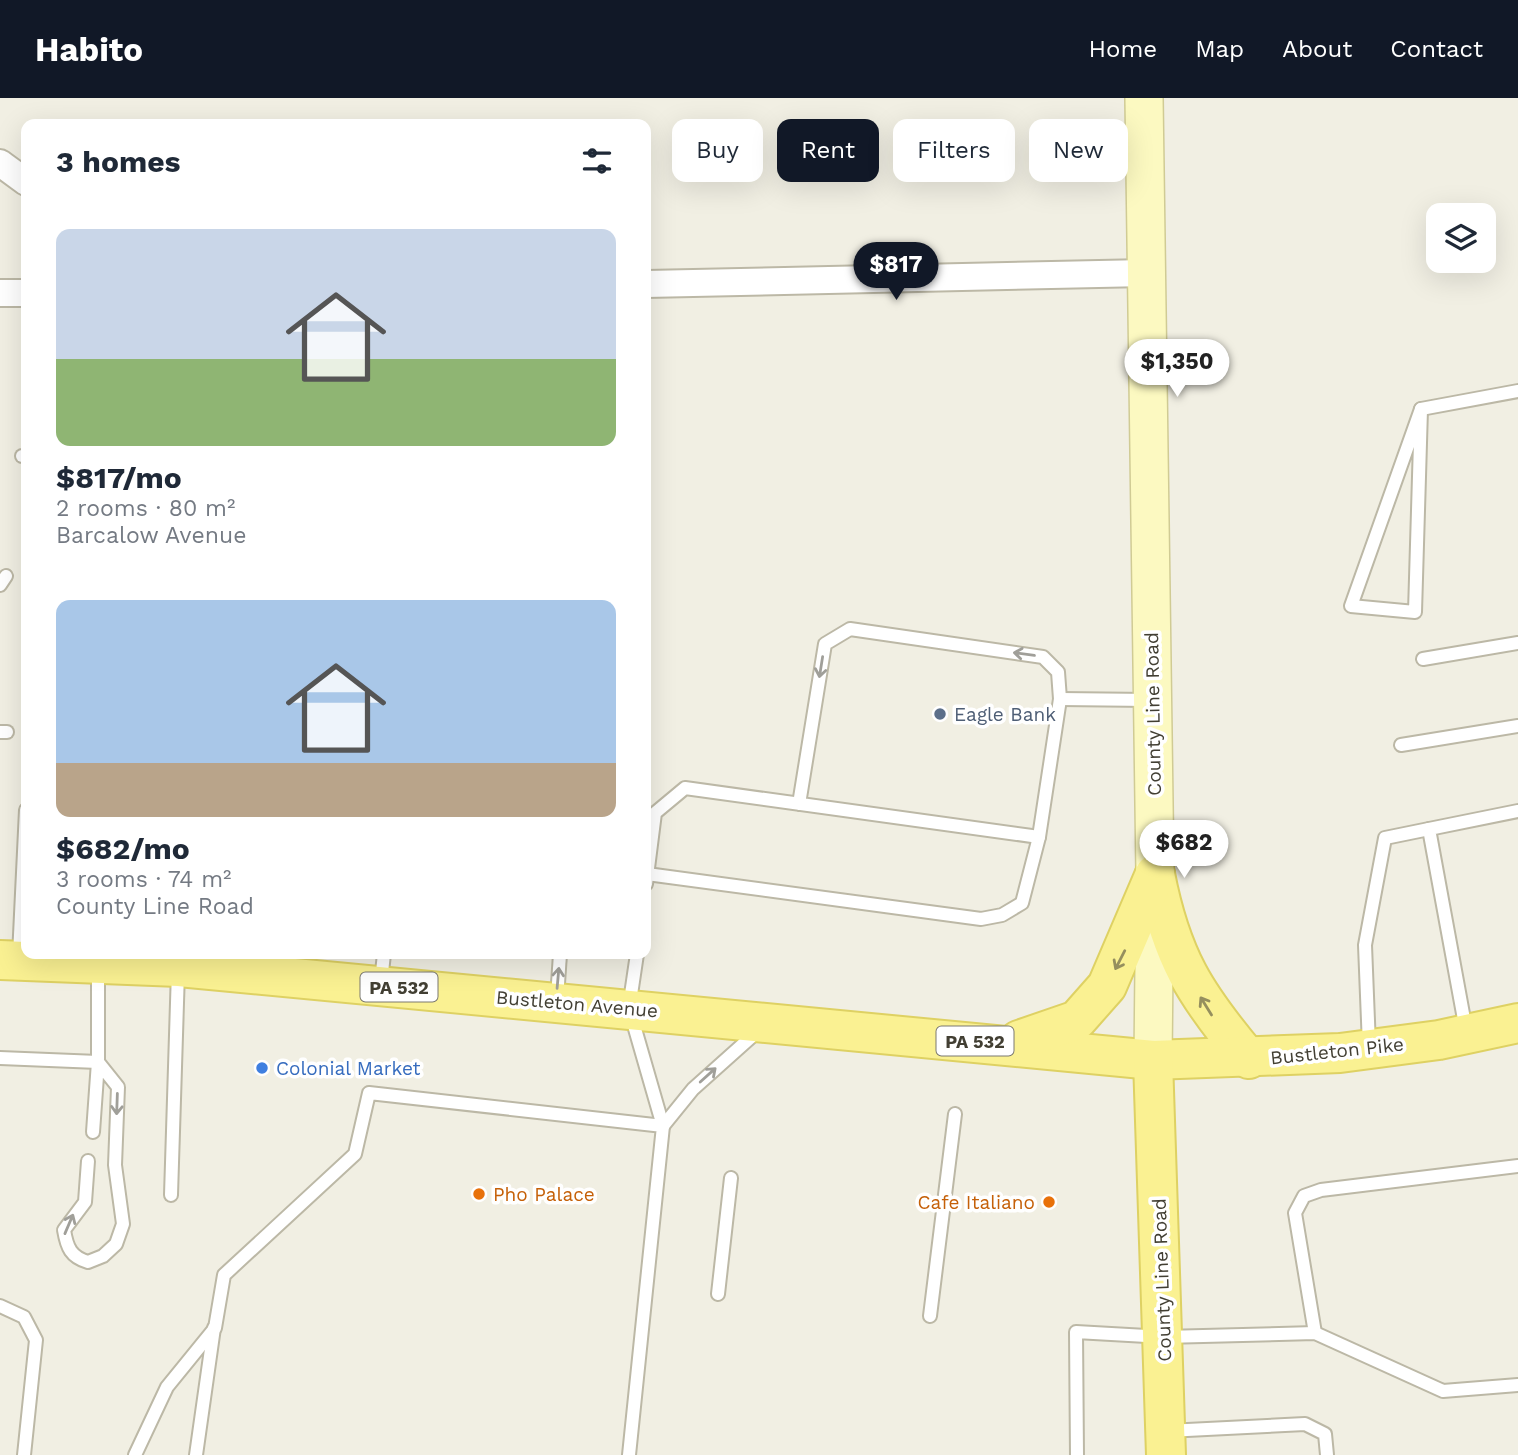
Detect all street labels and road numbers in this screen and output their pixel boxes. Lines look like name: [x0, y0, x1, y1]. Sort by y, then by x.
street label: County Line Road: [1140, 632, 1166, 796]
road number: PA 532: [360, 972, 438, 1002]
street label: Bustleton Avenue: [495, 985, 659, 1023]
road number: PA 532: [936, 1026, 1014, 1056]
street label: Bustleton Pike: [1269, 1033, 1405, 1069]
street label: County Line Road: [1148, 1198, 1176, 1362]

